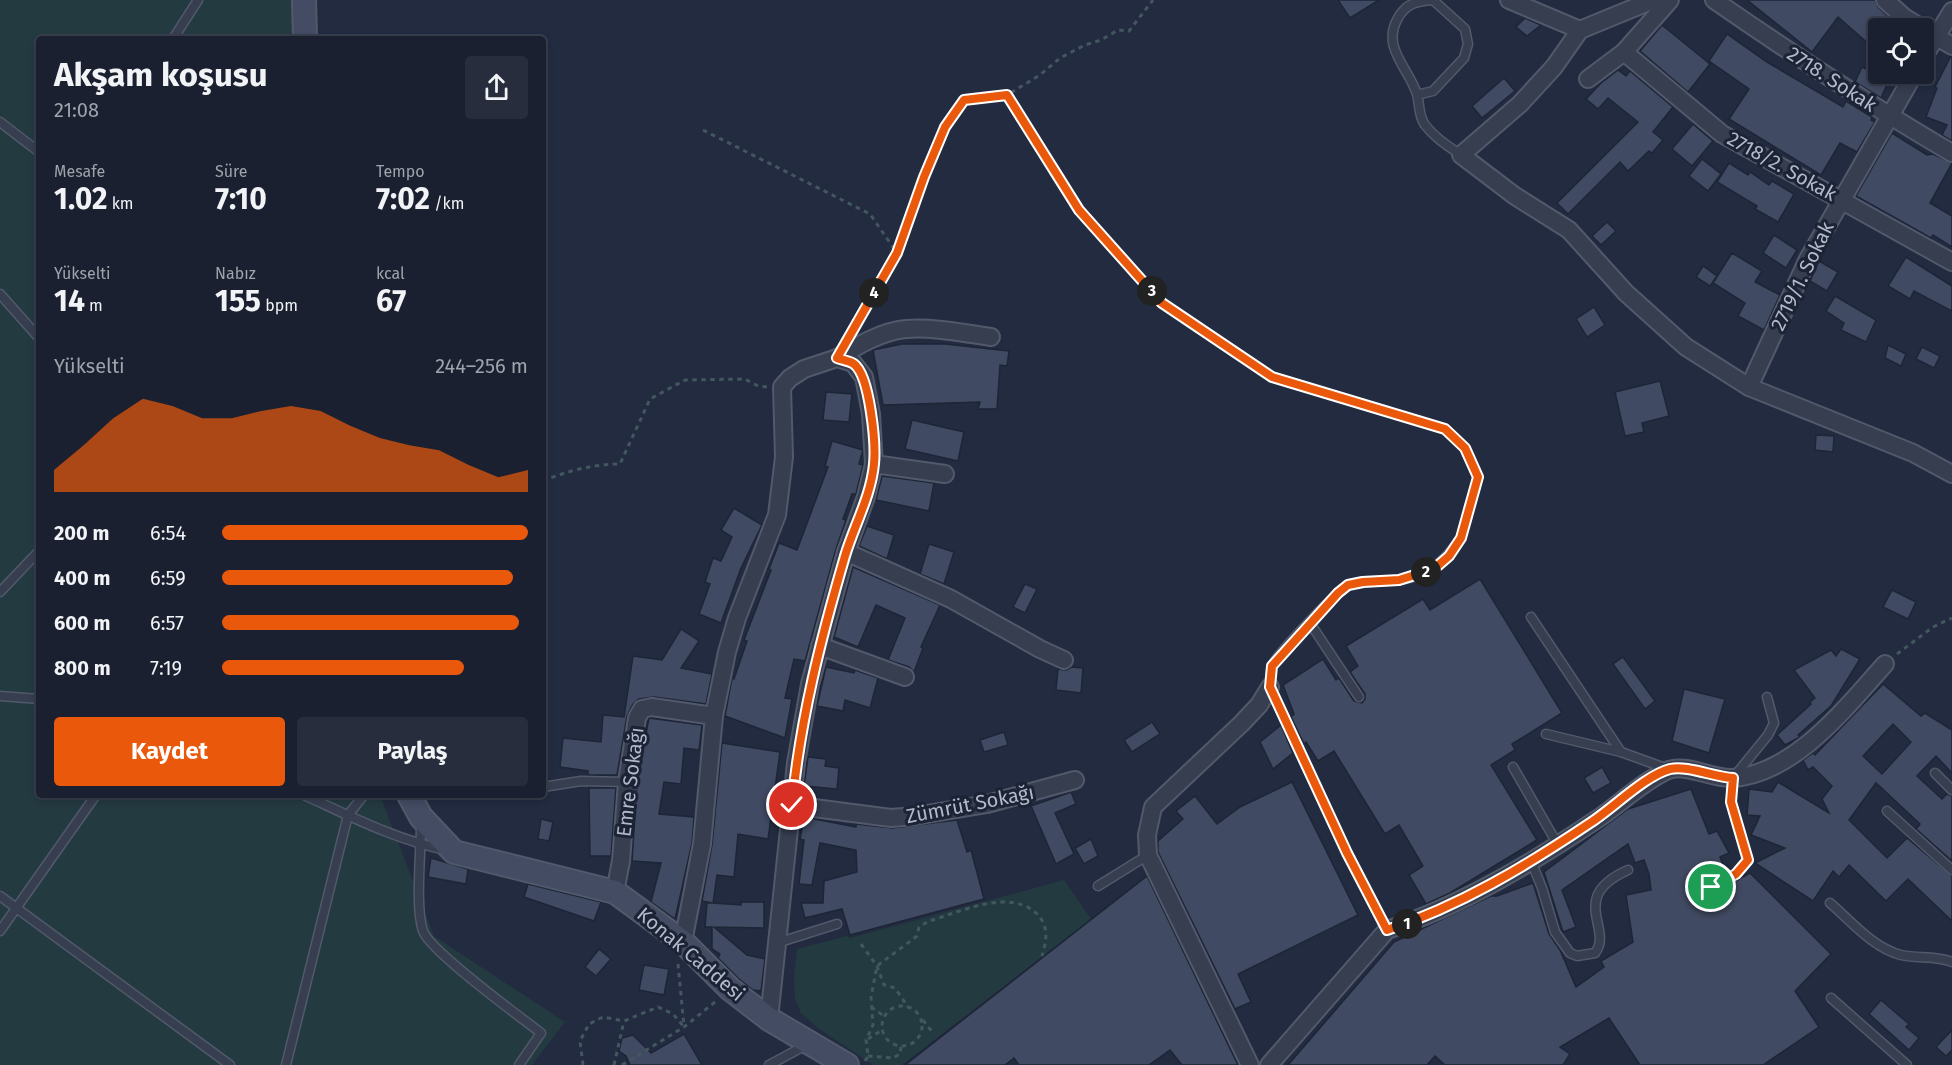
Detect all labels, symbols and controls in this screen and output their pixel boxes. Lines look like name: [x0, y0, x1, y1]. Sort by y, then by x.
map controls: [1868, 18, 1934, 84]
button: locate: [1868, 18, 1934, 84]
street label: 2718. Sokak: [1783, 41, 1882, 117]
text: Akşam koşusu: [54, 55, 268, 95]
button: share: [465, 56, 528, 119]
text: 21:08: [54, 98, 99, 122]
street label: 2718/2. Sokak: [1723, 126, 1841, 206]
text: Mesafe: [54, 162, 105, 181]
text: Süre: [215, 162, 247, 181]
text: Tempo: [376, 162, 425, 181]
text: 1.02: [54, 181, 107, 217]
text: 7:10: [215, 181, 267, 217]
text: 7:02: [376, 181, 430, 217]
text: km: [107, 194, 134, 213]
text: /km: [430, 194, 464, 213]
street label: 2719/1. Sokak: [1765, 217, 1839, 334]
text: Yükselti: [54, 264, 111, 283]
text: Nabız: [215, 264, 256, 283]
text: kcal: [376, 264, 405, 283]
pin: 3: [1137, 276, 1167, 306]
pin: 4: [859, 278, 889, 308]
text: 3: [1148, 281, 1156, 300]
text: 14: [54, 283, 85, 319]
text: 155: [215, 283, 261, 319]
text: 67: [376, 283, 406, 319]
text: 4: [869, 283, 879, 302]
text: m: [85, 296, 103, 315]
text: bpm: [261, 296, 298, 315]
text: Yükselti: [54, 354, 125, 378]
text: 244–256 m: [435, 354, 528, 378]
text: 200 m: [54, 521, 109, 545]
text: 6:54: [150, 521, 186, 545]
pin: 2: [1411, 557, 1441, 587]
text: 2: [1422, 562, 1430, 581]
text: 400 m: [54, 566, 110, 590]
text: 6:59: [150, 566, 186, 590]
text: 600 m: [54, 611, 110, 635]
text: 6:57: [150, 611, 184, 635]
text: 800 m: [54, 656, 111, 680]
text: 7:19: [150, 656, 182, 680]
button: Kaydet: [54, 717, 285, 786]
button: Paylaş: [297, 717, 528, 786]
street label: Emre Sokağı: [611, 726, 649, 838]
pin: [766, 779, 817, 830]
street label: Zümrüt Sokağı: [904, 780, 1036, 828]
icon: check: [775, 788, 808, 821]
pin: [1685, 861, 1736, 912]
icon: arrive: [1694, 870, 1727, 903]
street label: Konak Caddesi: [632, 902, 750, 1006]
pin: 1: [1392, 909, 1422, 939]
text: 1: [1403, 914, 1411, 933]

